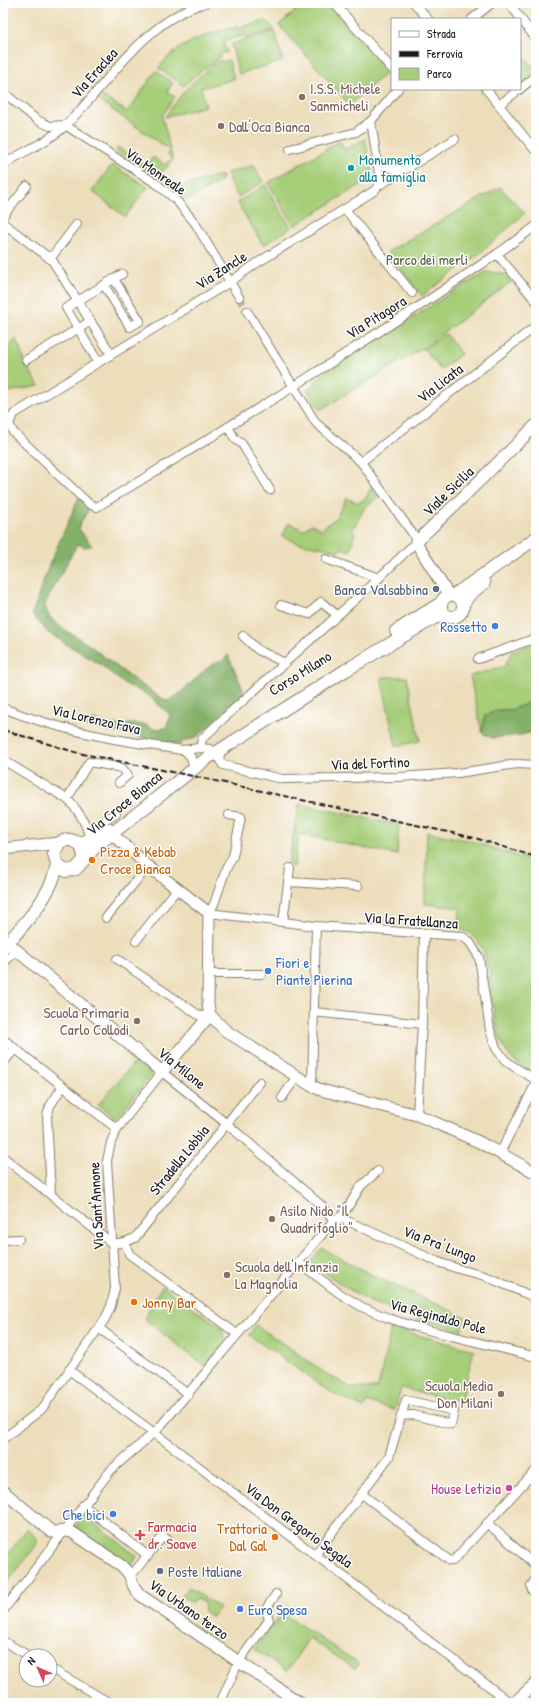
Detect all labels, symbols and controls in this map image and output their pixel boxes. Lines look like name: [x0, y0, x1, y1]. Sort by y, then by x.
legend: [391, 18, 521, 90]
text: Strada: [427, 25, 456, 42]
street label: Via Eraclea: [66, 43, 122, 103]
text: Ferrovia: [426, 45, 463, 62]
text: Parco: [427, 65, 452, 82]
place label: I.S.S. Michele Sanmicheli: [310, 78, 381, 116]
marker: I.S.S. Michele Sanmicheli: [297, 92, 307, 102]
place label: Dall'Oca Bianca: [229, 116, 310, 137]
marker: Dall'Oca Bianca: [216, 121, 226, 131]
street label: Via Monreale: [121, 142, 191, 200]
place label: Monumento alla famiglia: [359, 149, 426, 187]
marker: Monumento alla famiglia: [346, 163, 356, 173]
street label: Via Zancle: [191, 246, 251, 294]
park label: Parco dei merli: [386, 249, 468, 270]
street label: Via Pitagora: [342, 290, 410, 344]
street label: Via Licata: [413, 358, 467, 408]
street label: Viale Sicilia: [418, 461, 478, 521]
place label: Banca Valsabbina: [334, 579, 428, 600]
marker: Banca Valsabbina: [431, 584, 441, 594]
place label: Rossetto: [440, 616, 487, 637]
marker: Rossetto: [490, 621, 500, 631]
street label: Corso Milano: [265, 645, 335, 701]
street label: Via Lorenzo Fava: [50, 699, 143, 739]
street label: Via del Fortino: [330, 751, 410, 775]
street label: Via Croce Bianca: [82, 766, 166, 840]
place label: Pizza & Kebab Croce Bianca: [100, 841, 176, 879]
marker: Pizza & Kebab Croce Bianca: [87, 855, 97, 865]
street label: Via la Fratellanza: [363, 906, 459, 934]
place label: Fiori e Piante Pierina: [275, 952, 352, 990]
marker: Fiori e Piante Pierina: [263, 966, 273, 976]
place label: Scuola Primaria Carlo Collodi: [43, 1002, 129, 1040]
marker: Scuola Primaria Carlo Collodi: [132, 1016, 142, 1026]
street label: Via Milone: [154, 1042, 210, 1094]
street label: Stradella Lobbia: [144, 1120, 214, 1199]
street label: Via Sant'Annone: [83, 1162, 109, 1250]
place label: Asilo Nido "Il Quadrifoglio": [280, 1200, 353, 1238]
marker: Asilo Nido "Il Quadrifoglio": [267, 1214, 277, 1224]
street label: Via Pra' Lungo: [400, 1220, 480, 1268]
place label: Scuola dell'Infanzia La Magnolia: [235, 1256, 338, 1294]
marker: Scuola dell'Infanzia La Magnolia: [222, 1270, 232, 1280]
place label: Jonny Bar: [142, 1292, 196, 1313]
street label: Via Reginaldo Pole: [387, 1293, 489, 1339]
marker: Jonny Bar: [129, 1297, 139, 1307]
place label: Scuola Media Don Milani: [425, 1375, 493, 1413]
marker: Scuola Media Don Milani: [496, 1389, 506, 1399]
street label: Via Don Gregorio Segala: [241, 1477, 357, 1573]
place label: House Letizia: [431, 1478, 501, 1499]
marker: House Letizia: [504, 1483, 514, 1493]
place label: Che bici: [62, 1504, 105, 1525]
marker: Che bici: [108, 1509, 118, 1519]
place label: Farmacia dr. Soave: [147, 1516, 197, 1554]
place label: Trattoria Dal Gal: [217, 1518, 267, 1556]
marker: Farmacia dr. Soave: [135, 1530, 145, 1540]
marker: Trattoria Dal Gal: [270, 1532, 280, 1542]
place label: Poste Italiane: [168, 1561, 242, 1582]
marker: Poste Italiane: [155, 1566, 165, 1576]
street label: Via Urbano terzo: [145, 1574, 233, 1644]
place label: Euro Spesa: [248, 1599, 307, 1620]
marker: Euro Spesa: [235, 1604, 245, 1614]
north arrow: [18, 1648, 58, 1688]
text: N: [24, 1654, 38, 1668]

